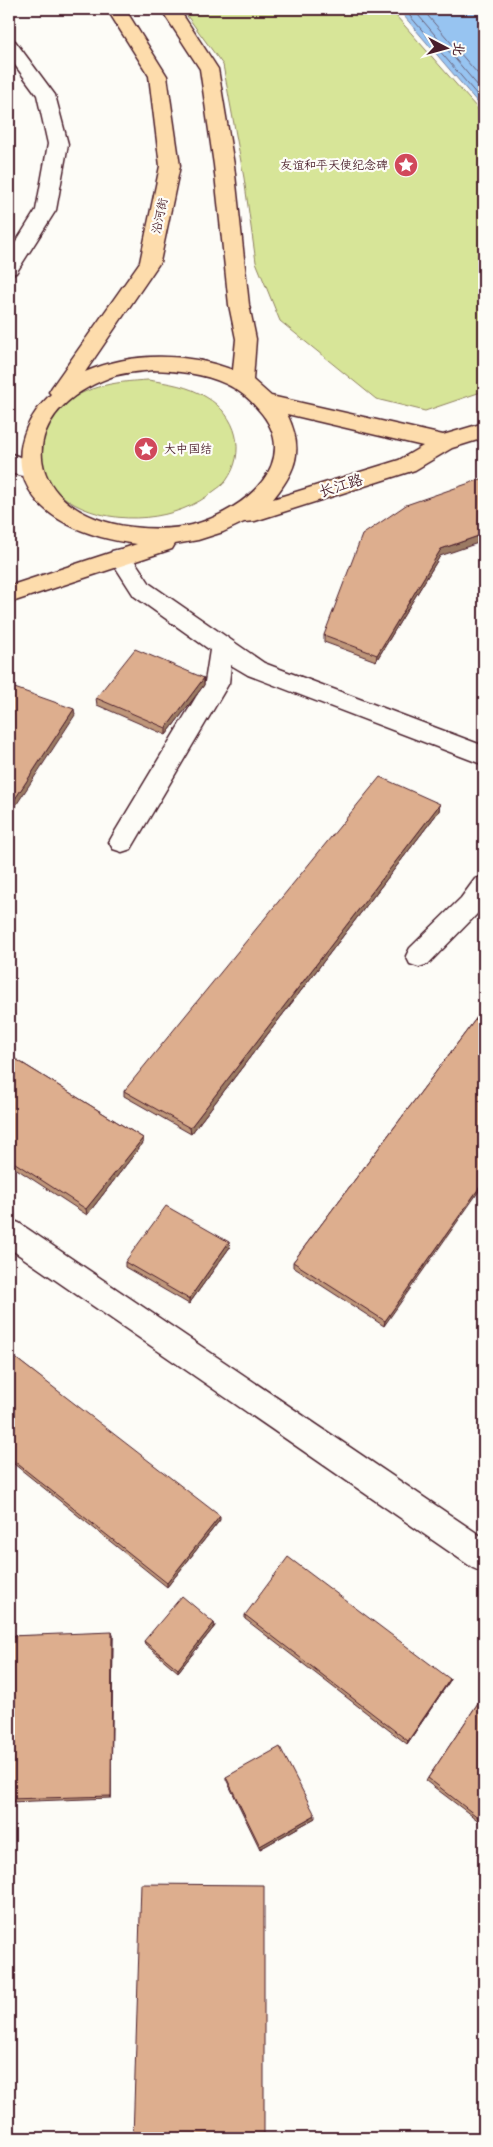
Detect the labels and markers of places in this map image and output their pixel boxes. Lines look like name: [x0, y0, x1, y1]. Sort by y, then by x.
place icon: 友谊和平天使纪念碑: [393, 152, 419, 178]
place label: 友谊和平天使纪念碑: [280, 158, 388, 173]
place icon: 大中国结: [133, 436, 159, 462]
place label: 大中国结: [164, 442, 212, 457]

